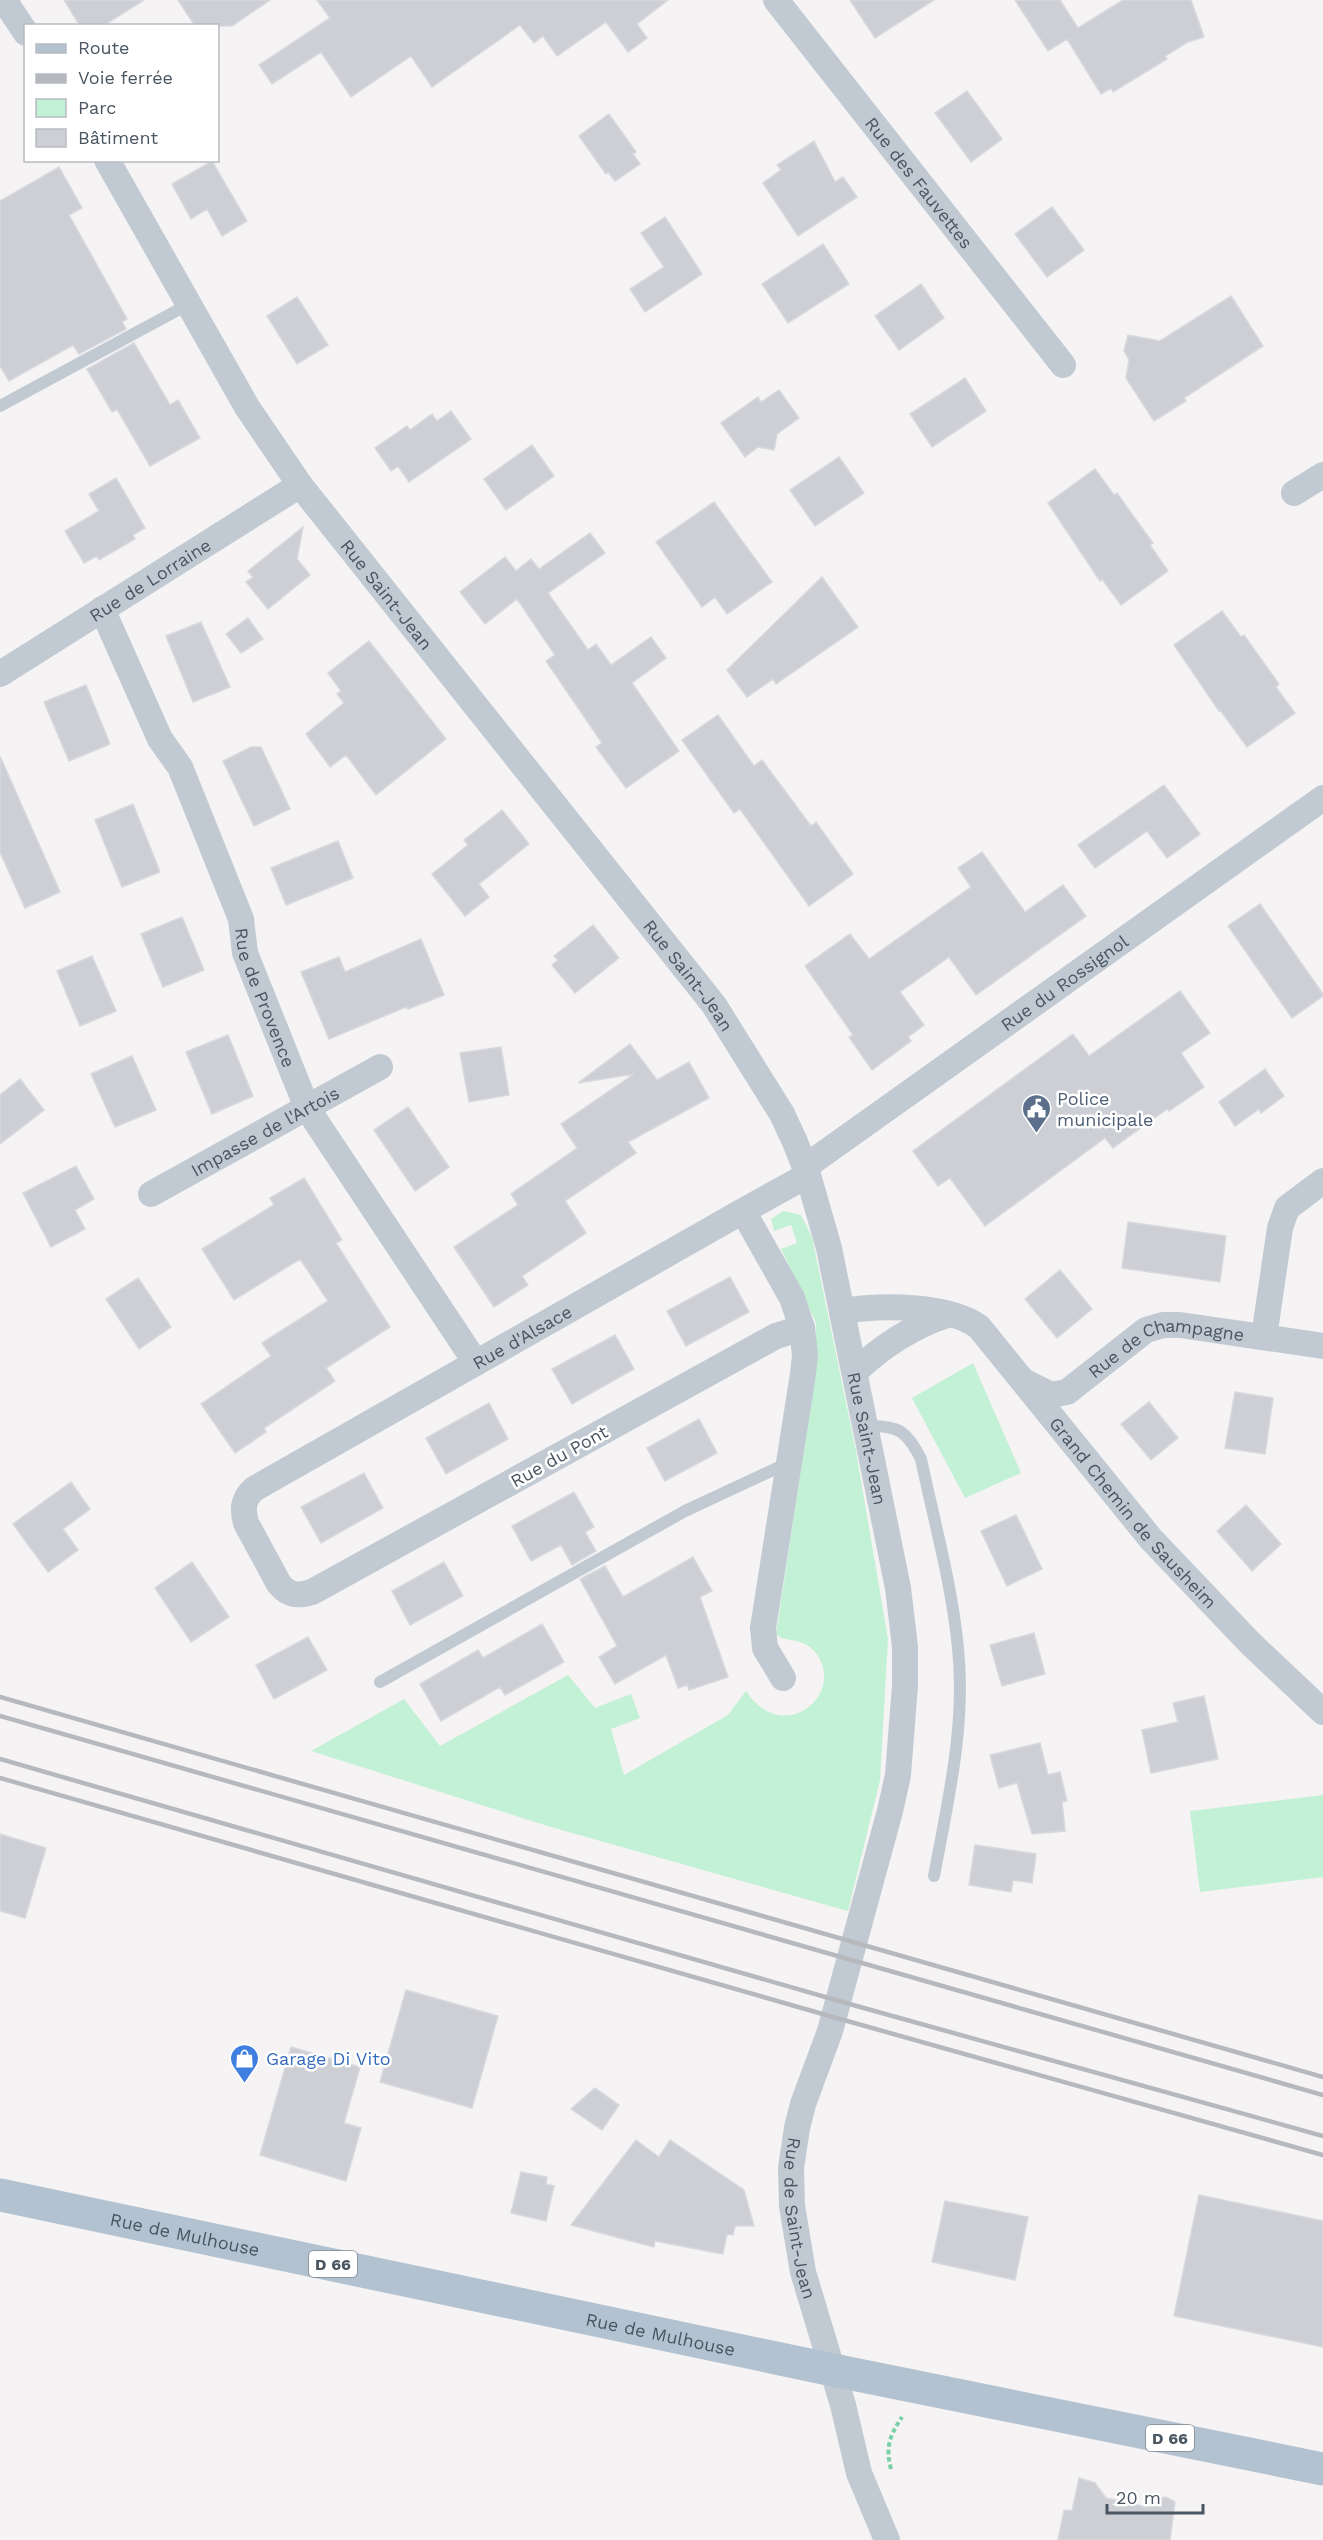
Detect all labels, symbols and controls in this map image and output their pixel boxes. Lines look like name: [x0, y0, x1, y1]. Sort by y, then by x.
legend: [24, 24, 219, 162]
text: Route: [78, 37, 130, 58]
text: Voie ferrée: [78, 67, 173, 88]
text: Parc: [78, 97, 116, 118]
street label: Rue des Fauvettes: [861, 112, 978, 252]
text: Bâtiment: [78, 127, 158, 148]
street label: Rue de Lorraine: [85, 534, 214, 626]
street label: Rue Saint-Jean: [337, 535, 437, 654]
street label: Rue Saint-Jean: [639, 915, 738, 1035]
street label: Rue de Provence: [232, 926, 300, 1070]
street label: Rue du Rossignol: [996, 930, 1132, 1035]
street label: Impasse de l'Artois: [187, 1081, 342, 1180]
place label: Police municipale: [1057, 1088, 1153, 1130]
public building icon: Police municipale: [1020, 1092, 1052, 1134]
street label: Rue d'Alsace: [469, 1300, 575, 1373]
street label: Rue de Champagne: [1084, 1314, 1246, 1382]
street label: Rue Saint-Jean: [844, 1370, 891, 1507]
street label: Grand Chemin de Sausheim: [1046, 1412, 1221, 1612]
street label: Rue du Pont: [507, 1420, 612, 1491]
shop icon: Garage Di Vito: [229, 2042, 261, 2084]
place label: Garage Di Vito: [266, 2048, 391, 2069]
street label: Rue de Saint-Jean: [780, 2136, 821, 2301]
street label: Rue de Mulhouse: [108, 2208, 262, 2260]
road number: D 66: [309, 2251, 357, 2277]
street label: Rue de Mulhouse: [584, 2308, 737, 2360]
road number: D 66: [1146, 2425, 1194, 2451]
scale bar: [1107, 2477, 1203, 2515]
text: 20 m: [1116, 2487, 1161, 2508]

